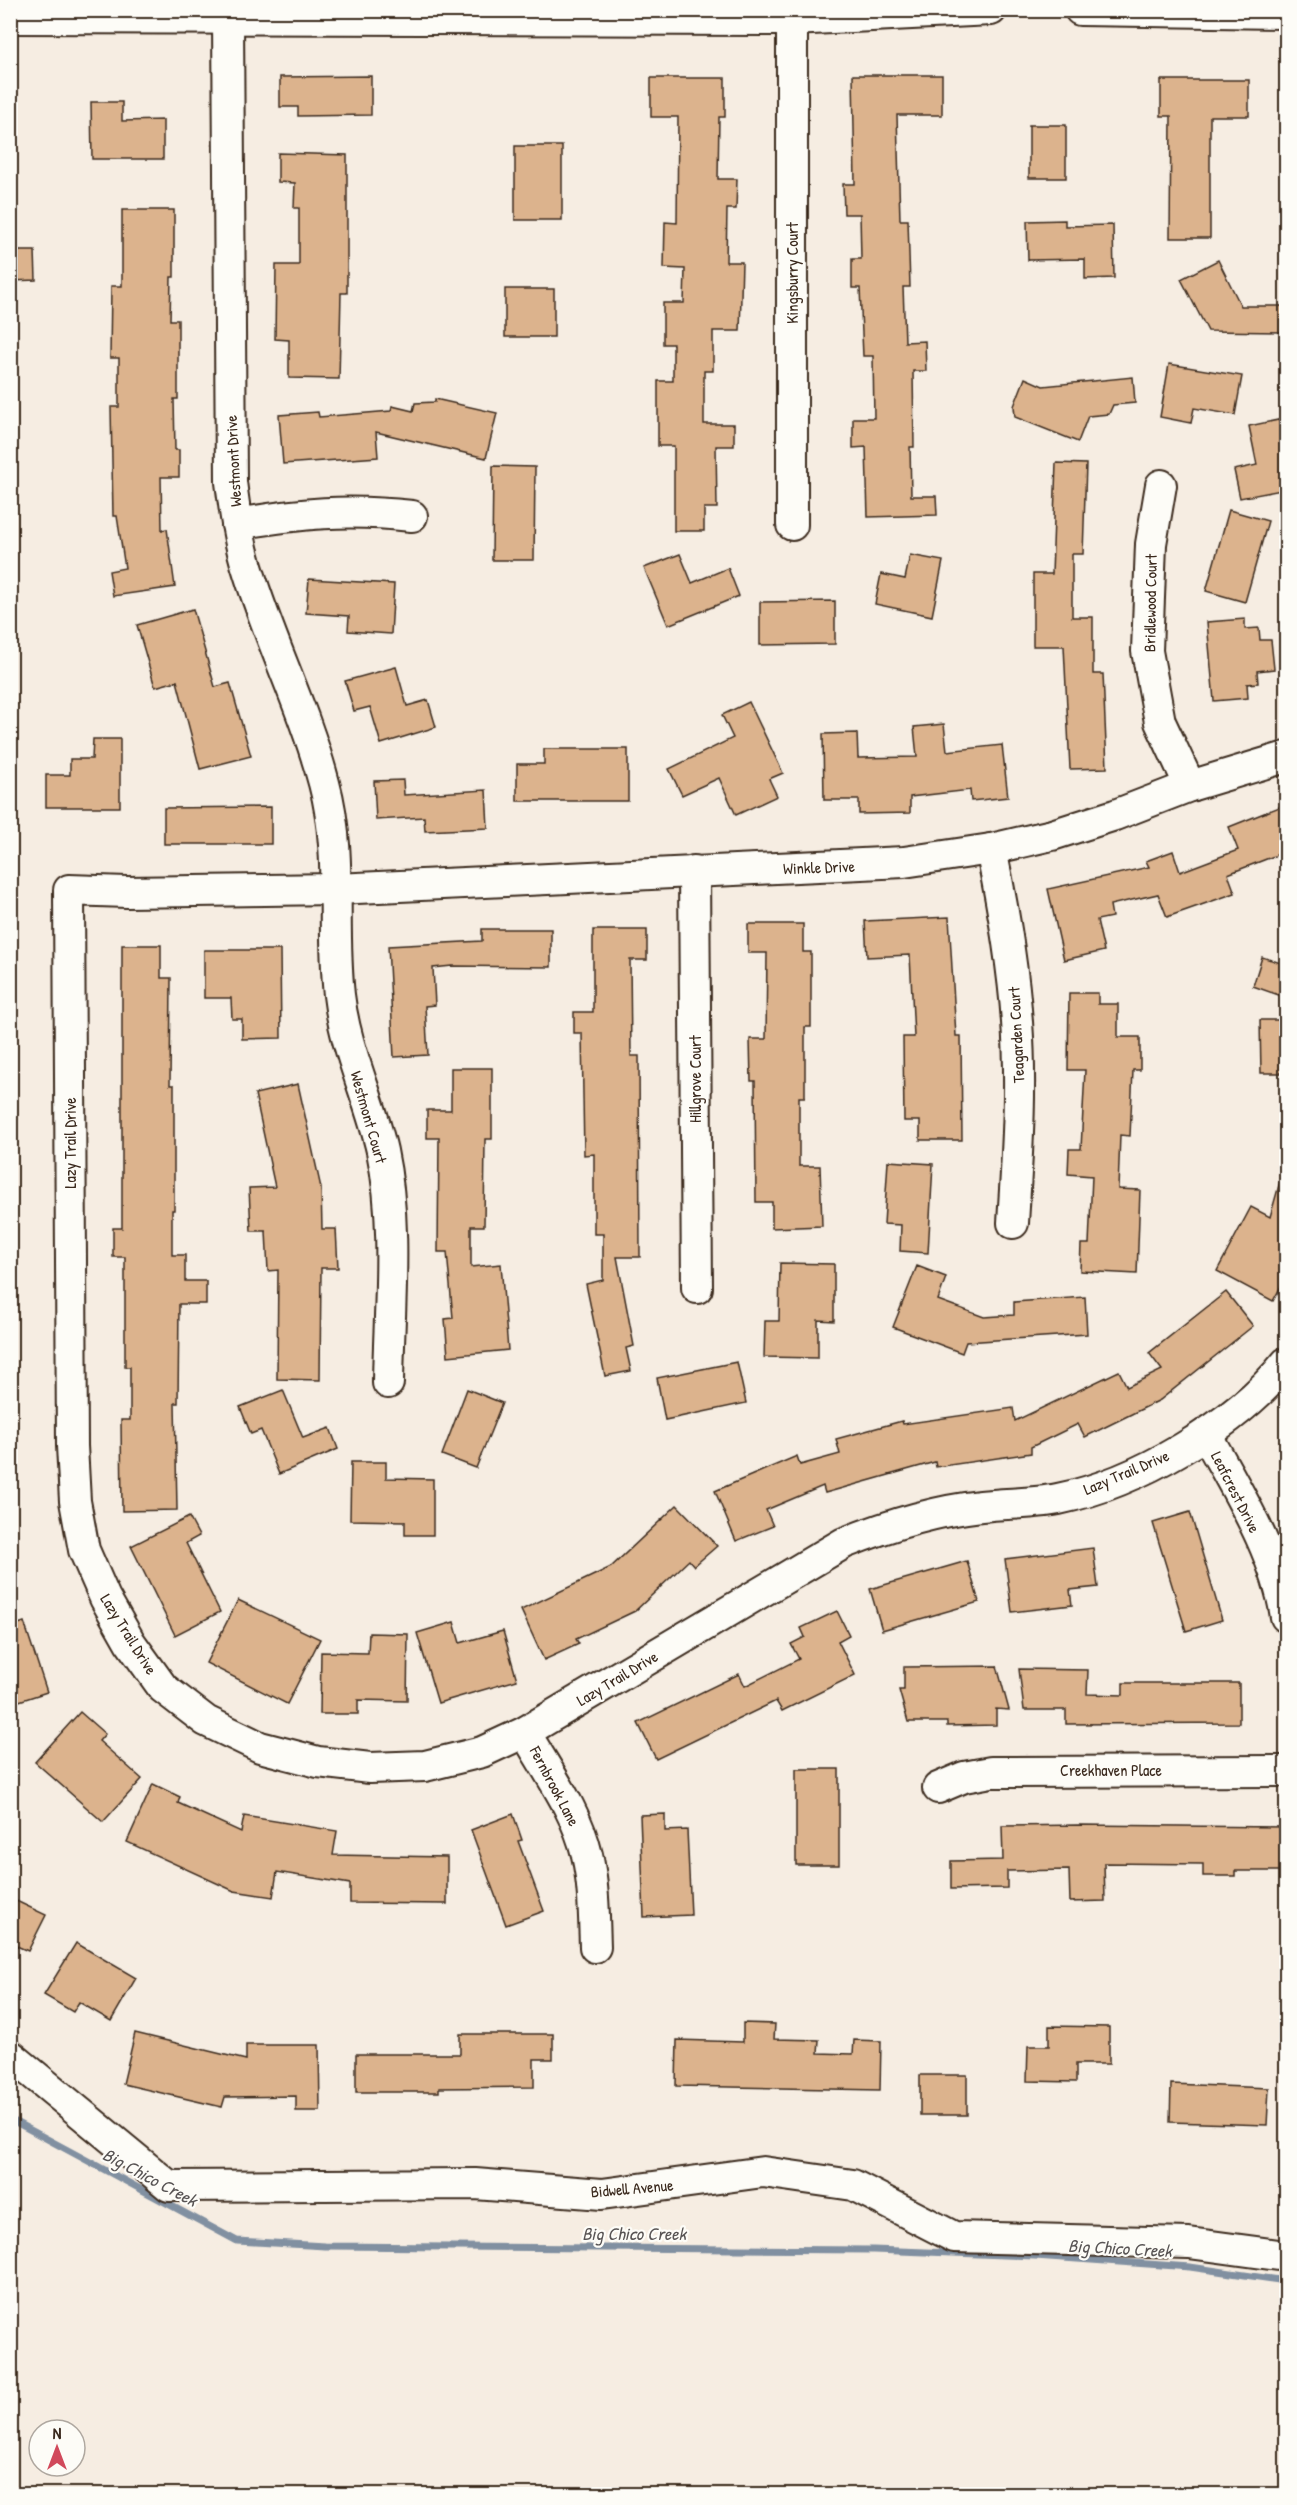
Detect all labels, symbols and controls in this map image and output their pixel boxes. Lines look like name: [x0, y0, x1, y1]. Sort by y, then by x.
street label: Kingsburry Court: [781, 222, 803, 324]
street label: Westmont Drive: [220, 414, 246, 507]
street label: Bridlewood Court: [1138, 553, 1162, 652]
street label: Winkle Drive: [783, 855, 856, 879]
street label: Teagarden Court: [1002, 986, 1030, 1084]
street label: Hillgrove Court: [684, 1035, 706, 1123]
street label: Westmont Court: [345, 1068, 393, 1166]
street label: Lazy Trail Drive: [59, 1097, 81, 1189]
street label: Lazy Trail Drive: [1080, 1444, 1173, 1500]
street label: Leafcrest Drive: [1206, 1448, 1266, 1537]
street label: Lazy Trail Drive: [96, 1590, 163, 1679]
street label: Lazy Trail Drive: [572, 1645, 662, 1711]
street label: Fernbrook Lane: [524, 1741, 586, 1830]
street label: Creekhaven Place: [1060, 1759, 1163, 1781]
water label: Big Chico Creek: [98, 2142, 203, 2213]
street label: Bidwell Avenue: [590, 2173, 675, 2203]
water label: Big Chico Creek: [582, 2221, 687, 2246]
water label: Big Chico Creek: [1068, 2233, 1174, 2263]
north arrow: [27, 2418, 87, 2478]
text: N: [53, 2422, 62, 2444]

